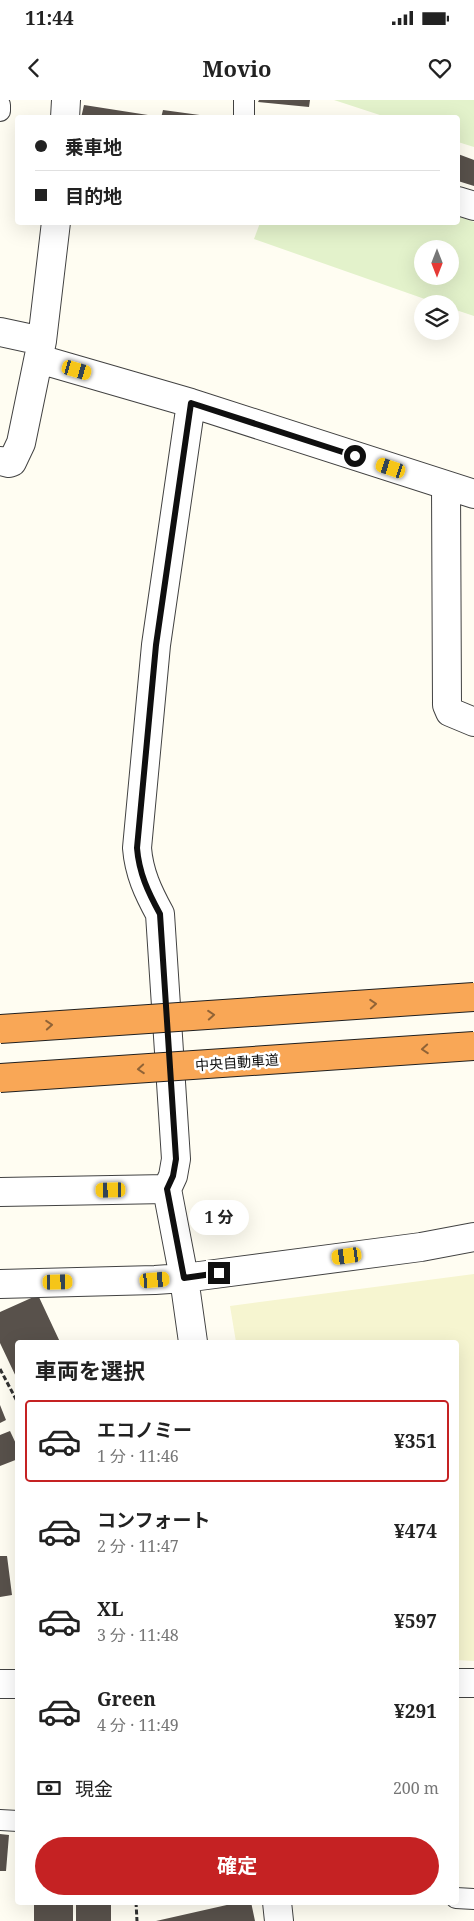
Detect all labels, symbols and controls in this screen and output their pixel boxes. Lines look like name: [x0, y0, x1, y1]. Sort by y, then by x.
text: 11:44: [25, 5, 74, 31]
text: Movio: [202, 53, 272, 83]
icon: back: [20, 54, 48, 82]
icon: heart: [426, 54, 454, 82]
text: 乗車地: [65, 134, 122, 160]
text: 目的地: [65, 183, 122, 209]
north arrow: [414, 240, 459, 285]
map controls: [414, 240, 459, 340]
button: layers: [414, 295, 459, 340]
car: [60, 359, 93, 381]
route start: [344, 445, 366, 467]
car: [374, 456, 407, 480]
one-way arrow: [369, 999, 377, 1010]
one-way arrow: [207, 1009, 215, 1020]
one-way arrow: [45, 1020, 53, 1031]
one-way arrow: [421, 1044, 429, 1055]
street label: 中央自動車道: [194, 1050, 280, 1074]
one-way arrow: [137, 1063, 145, 1074]
car: [95, 1182, 126, 1198]
callout: 1 分: [189, 1200, 249, 1236]
text: 1 分: [204, 1206, 234, 1228]
car: [331, 1246, 362, 1266]
route end: [208, 1262, 230, 1284]
car: [139, 1271, 170, 1289]
car: [42, 1274, 73, 1290]
text: 車両を選択: [35, 1355, 145, 1385]
text: エコノミー: [97, 1417, 192, 1443]
icon: car: [37, 1419, 82, 1464]
text: ¥351: [394, 1428, 437, 1454]
text: 1 分 · 11:46: [97, 1445, 179, 1467]
text: コンフォート: [97, 1507, 210, 1533]
icon: car: [37, 1509, 82, 1554]
text: ¥474: [394, 1518, 437, 1544]
text: 2 分 · 11:47: [97, 1535, 179, 1557]
text: XL: [97, 1596, 123, 1622]
icon: car: [37, 1599, 82, 1644]
text: ¥597: [394, 1608, 437, 1634]
text: 3 分 · 11:48: [97, 1624, 179, 1646]
text: Green: [97, 1686, 156, 1712]
icon: car: [37, 1689, 82, 1734]
text: ¥291: [394, 1698, 437, 1724]
text: 4 分 · 11:49: [97, 1714, 179, 1736]
icon: cash: [35, 1774, 63, 1802]
text: 現金: [75, 1776, 113, 1802]
text: 200 m: [393, 1777, 439, 1799]
button: 確定: [35, 1837, 439, 1895]

